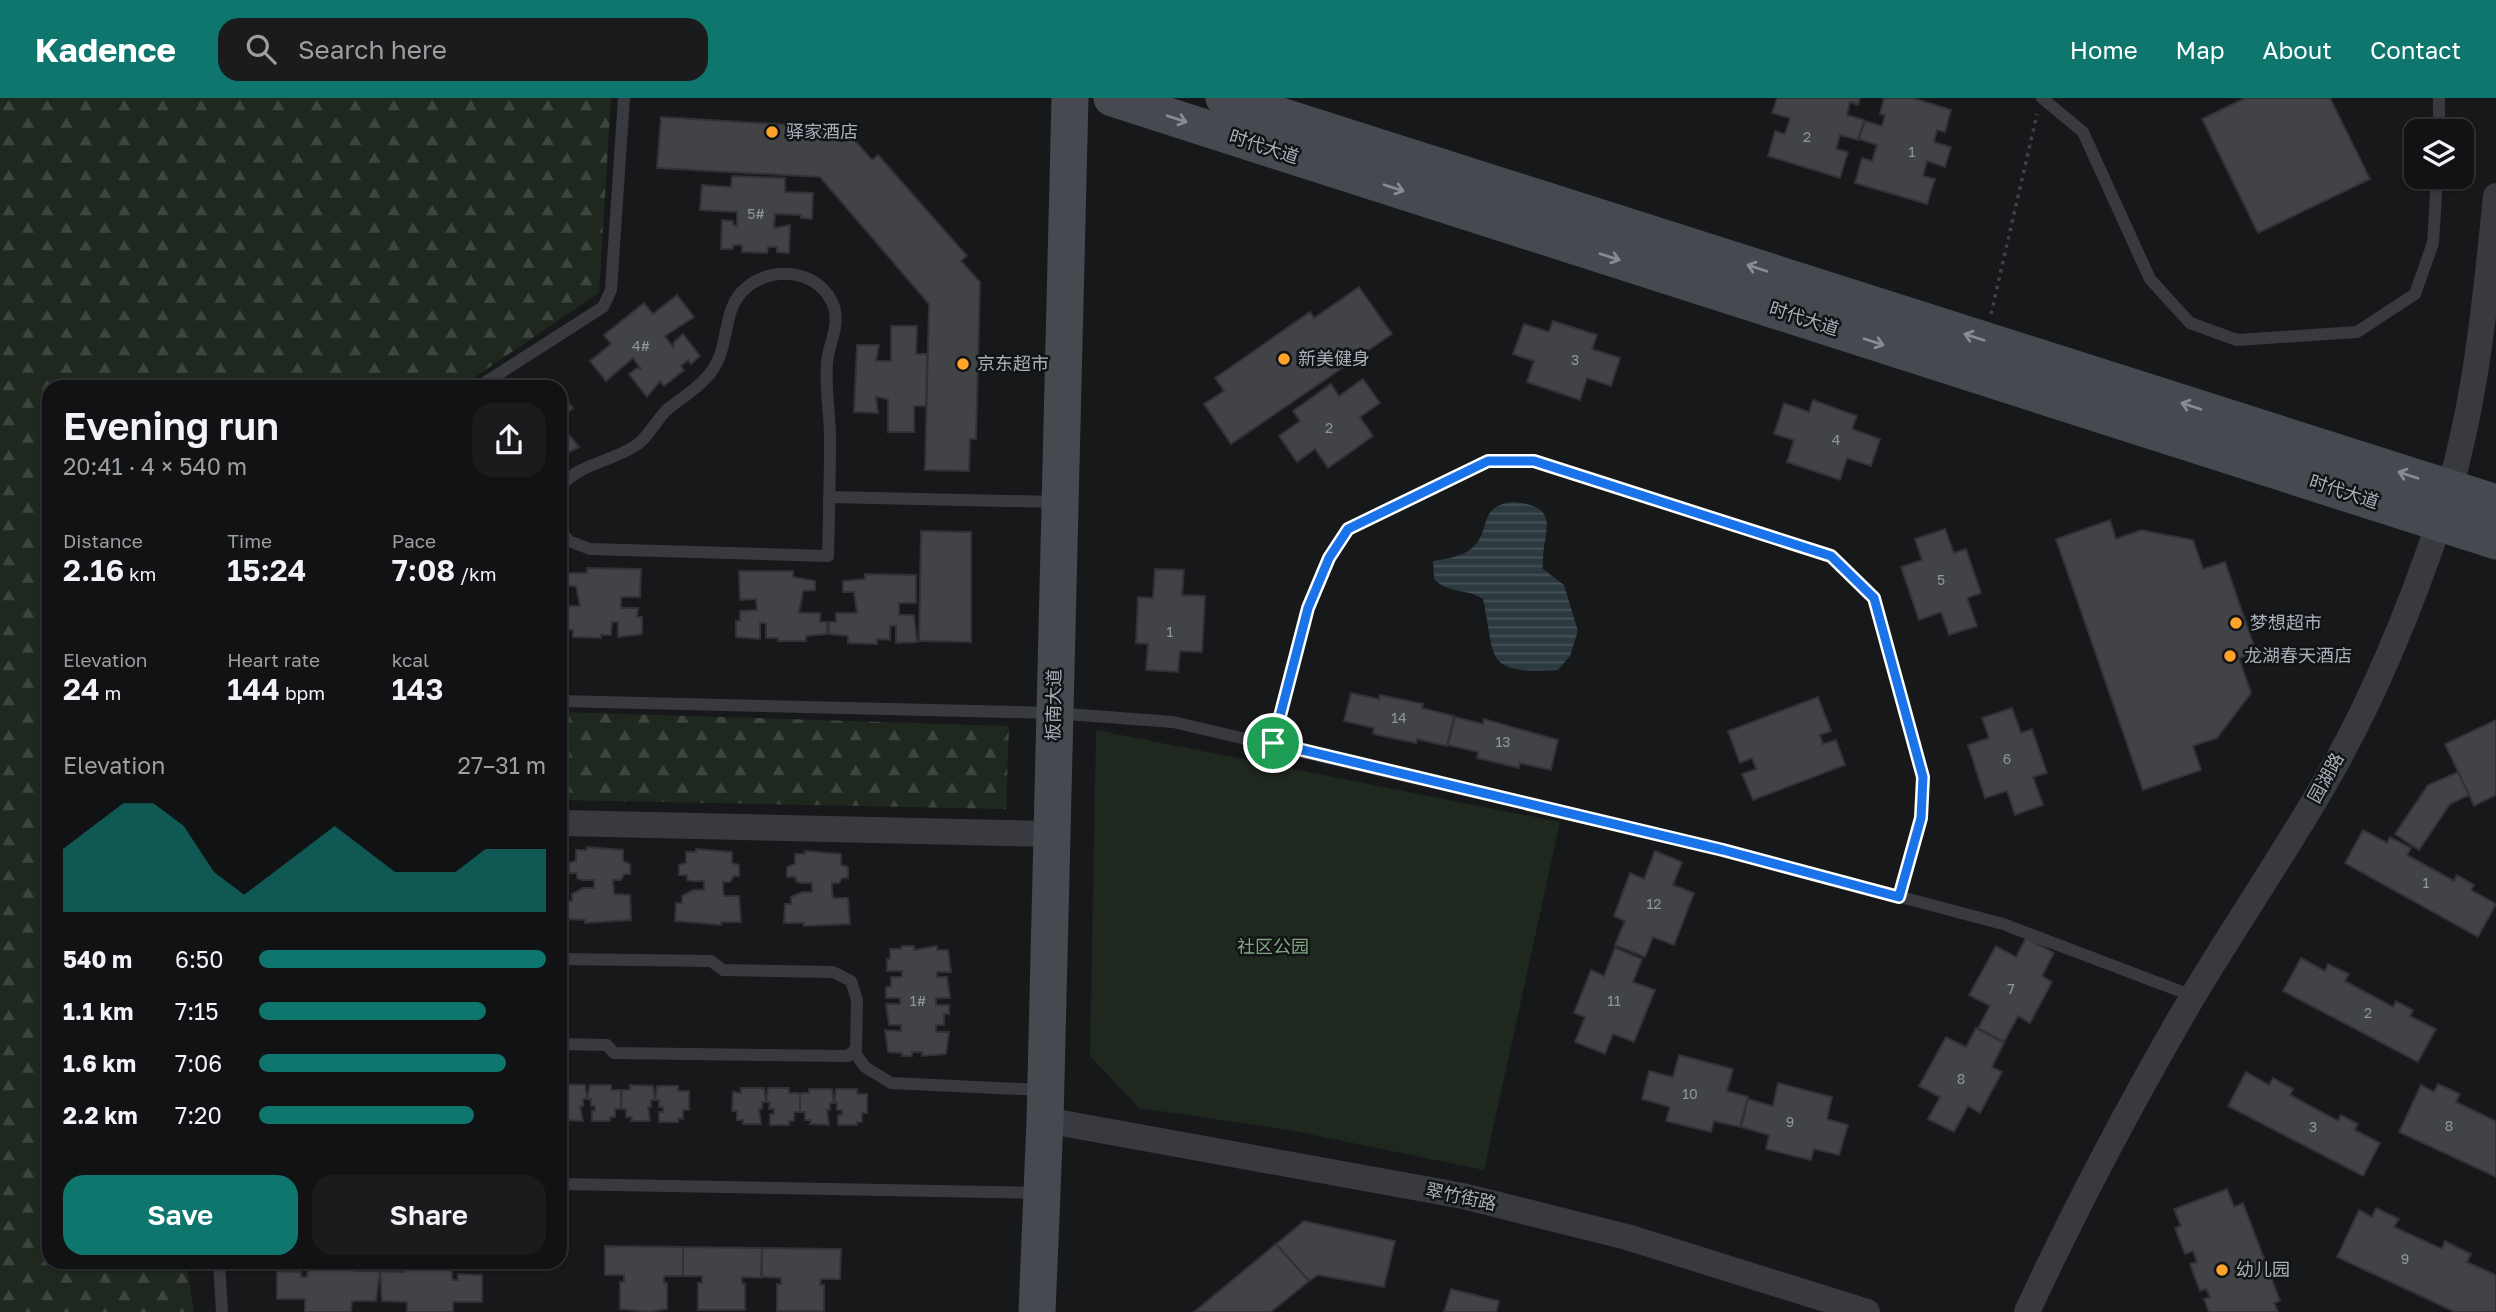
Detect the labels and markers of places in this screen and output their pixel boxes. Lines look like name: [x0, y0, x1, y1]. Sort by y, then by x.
place label: 驿家酒店: [786, 120, 858, 142]
marker: 驿家酒店: [764, 124, 780, 140]
place label: 新美健身: [1298, 347, 1370, 369]
marker: 新美健身: [1276, 351, 1292, 367]
place label: 京东超市: [977, 352, 1049, 374]
marker: 京东超市: [955, 356, 971, 372]
place label: 梦想超市: [2250, 611, 2322, 633]
marker: 梦想超市: [2228, 615, 2244, 631]
place label: 龙湖春天酒店: [2244, 644, 2352, 666]
marker: 龙湖春天酒店: [2222, 648, 2238, 664]
pin: [1243, 713, 1303, 773]
place label: 幼儿园: [2236, 1258, 2290, 1280]
marker: 幼儿园: [2214, 1262, 2230, 1278]

